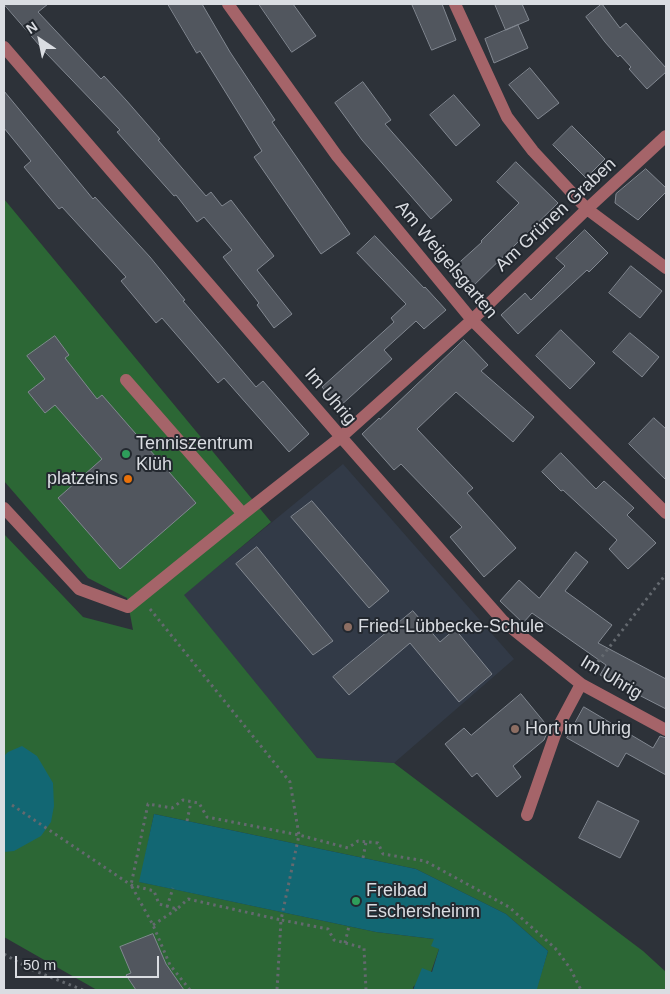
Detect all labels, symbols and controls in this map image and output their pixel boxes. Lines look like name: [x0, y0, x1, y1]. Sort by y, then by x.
north arrow: [15, 15, 65, 65]
text: N: [23, 18, 40, 37]
street label: Am Grünen Graben: [491, 154, 621, 276]
street label: Am Weigelsgarten: [391, 197, 501, 323]
street label: Im Uhrig: [300, 364, 360, 430]
place label: Tenniszentrum Klüh: [136, 433, 253, 476]
marker: Tenniszentrum Klüh: [120, 448, 132, 460]
place label: platzeins: [47, 468, 118, 490]
marker: platzeins: [122, 473, 134, 485]
place label: Fried-Lübbecke-Schule: [358, 616, 544, 638]
marker: Fried-Lübbecke-Schule: [342, 621, 354, 633]
street label: Im Uhrig: [576, 651, 646, 705]
place label: Hort im Uhrig: [525, 718, 631, 740]
marker: Hort im Uhrig: [509, 723, 521, 735]
place label: Freibad Eschersheinm: [366, 880, 480, 922]
marker: Freibad Eschersheinm: [350, 895, 362, 907]
scale bar: [18, 946, 161, 978]
text: 50 m: [23, 956, 56, 973]

